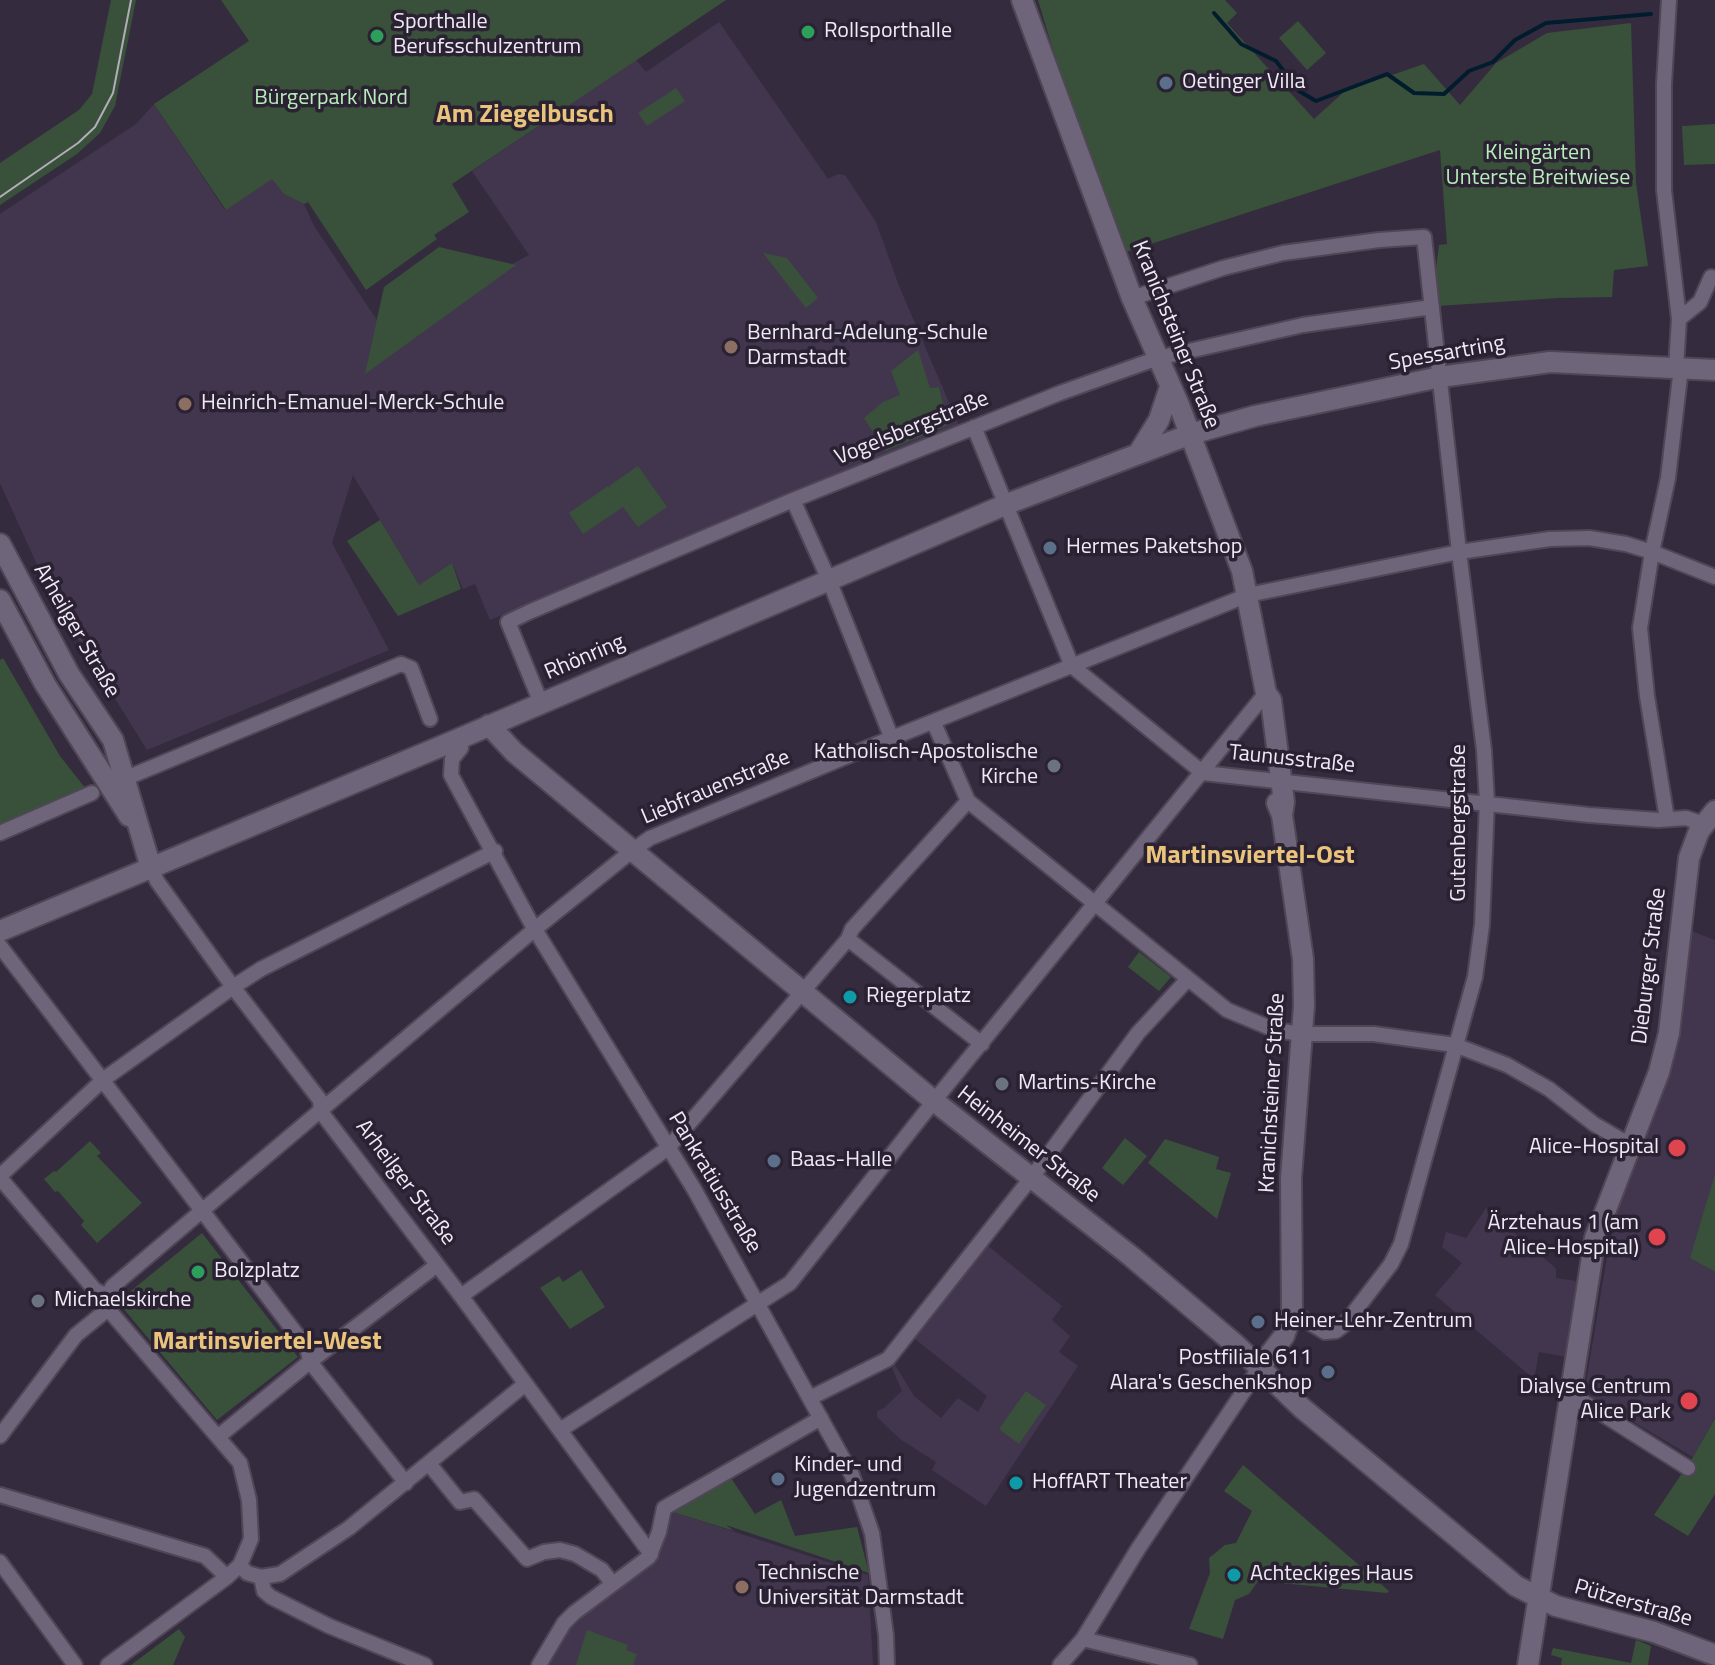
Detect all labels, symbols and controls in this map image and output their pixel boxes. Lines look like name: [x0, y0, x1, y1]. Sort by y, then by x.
place label: Sporthalle Berufsschulzentrum: [393, 10, 581, 62]
place label: Rollsporthalle: [824, 19, 952, 45]
marker: Rollsporthalle: [799, 23, 817, 41]
marker: Sporthalle Berufsschulzentrum: [368, 27, 386, 45]
place label: Oetinger Villa: [1182, 70, 1306, 96]
marker: Oetinger Villa: [1157, 74, 1175, 92]
park label: Bürgerpark Nord: [254, 86, 408, 112]
district label: Am Ziegelbusch: [436, 100, 614, 132]
park label: Kleingärten Unterste Breitwiese: [1446, 141, 1630, 192]
street label: Kranichsteiner Straße: [1125, 237, 1225, 433]
place label: Bernhard-Adelung-Schule Darmstadt: [747, 321, 988, 372]
street label: Spessartring: [1387, 331, 1507, 377]
marker: Bernhard-Adelung-Schule Darmstadt: [722, 338, 740, 356]
street label: Vogelsbergstraße: [831, 386, 993, 472]
place label: Heinrich-Emanuel-Merck-Schule: [201, 391, 504, 417]
marker: Heinrich-Emanuel-Merck-Schule: [176, 395, 194, 413]
place label: Hermes Paketshop: [1066, 535, 1242, 561]
marker: Hermes Paketshop: [1041, 539, 1059, 557]
street label: Arheilger Straße: [27, 559, 125, 703]
street label: Rhönring: [541, 629, 629, 687]
place label: Katholisch-Apostolische Kirche: [814, 740, 1038, 792]
street label: Taunusstraße: [1228, 740, 1356, 780]
street label: Gutenbergstraße: [1447, 744, 1473, 902]
street label: Liebfrauenstraße: [638, 745, 794, 831]
marker: Katholisch-Apostolische Kirche: [1045, 757, 1063, 775]
district label: Martinsviertel-Ost: [1145, 841, 1355, 873]
street label: Dieburger Straße: [1627, 886, 1673, 1046]
place label: Riegerplatz: [866, 984, 971, 1010]
marker: Riegerplatz: [841, 988, 859, 1006]
street label: Kranichsteiner Straße: [1255, 992, 1291, 1194]
place label: Martins-Kirche: [1018, 1071, 1156, 1097]
marker: Martins-Kirche: [993, 1075, 1011, 1093]
street label: Heinheimer Straße: [951, 1081, 1105, 1209]
street label: Pankratiusstraße: [662, 1108, 766, 1258]
street label: Arheilger Straße: [349, 1115, 461, 1251]
place label: Alice-Hospital: [1529, 1135, 1659, 1161]
marker: Alice-Hospital: [1666, 1137, 1688, 1159]
place label: Baas-Halle: [790, 1148, 892, 1174]
marker: Baas-Halle: [765, 1152, 783, 1170]
place label: Ärztehaus 1 (am Alice-Hospital): [1488, 1211, 1639, 1262]
marker: Ärztehaus 1 (am Alice-Hospital): [1646, 1226, 1668, 1248]
place label: Bolzplatz: [214, 1259, 300, 1285]
marker: Bolzplatz: [189, 1263, 207, 1281]
place label: Michaelskirche: [54, 1288, 191, 1314]
marker: Michaelskirche: [29, 1292, 47, 1310]
place label: Heiner-Lehr-Zentrum: [1274, 1309, 1473, 1335]
marker: Heiner-Lehr-Zentrum: [1249, 1313, 1267, 1331]
district label: Martinsviertel-West: [152, 1327, 382, 1359]
place label: Postfiliale 611 Alara's Geschenkshop: [1110, 1346, 1312, 1398]
marker: Postfiliale 611 Alara's Geschenkshop: [1319, 1363, 1337, 1381]
place label: Dialyse Centrum Alice Park: [1519, 1375, 1671, 1426]
marker: Dialyse Centrum Alice Park: [1678, 1390, 1700, 1412]
place label: Kinder- und Jugendzentrum: [794, 1453, 936, 1504]
marker: Kinder- und Jugendzentrum: [769, 1470, 787, 1488]
place label: HoffART Theater: [1032, 1470, 1187, 1496]
marker: HoffART Theater: [1007, 1474, 1025, 1492]
place label: Technische Universität Darmstadt: [758, 1561, 964, 1612]
place label: Achteckiges Haus: [1250, 1562, 1413, 1588]
marker: Achteckiges Haus: [1225, 1566, 1243, 1584]
street label: Pützerstraße: [1571, 1575, 1695, 1633]
marker: Technische Universität Darmstadt: [733, 1578, 751, 1596]

